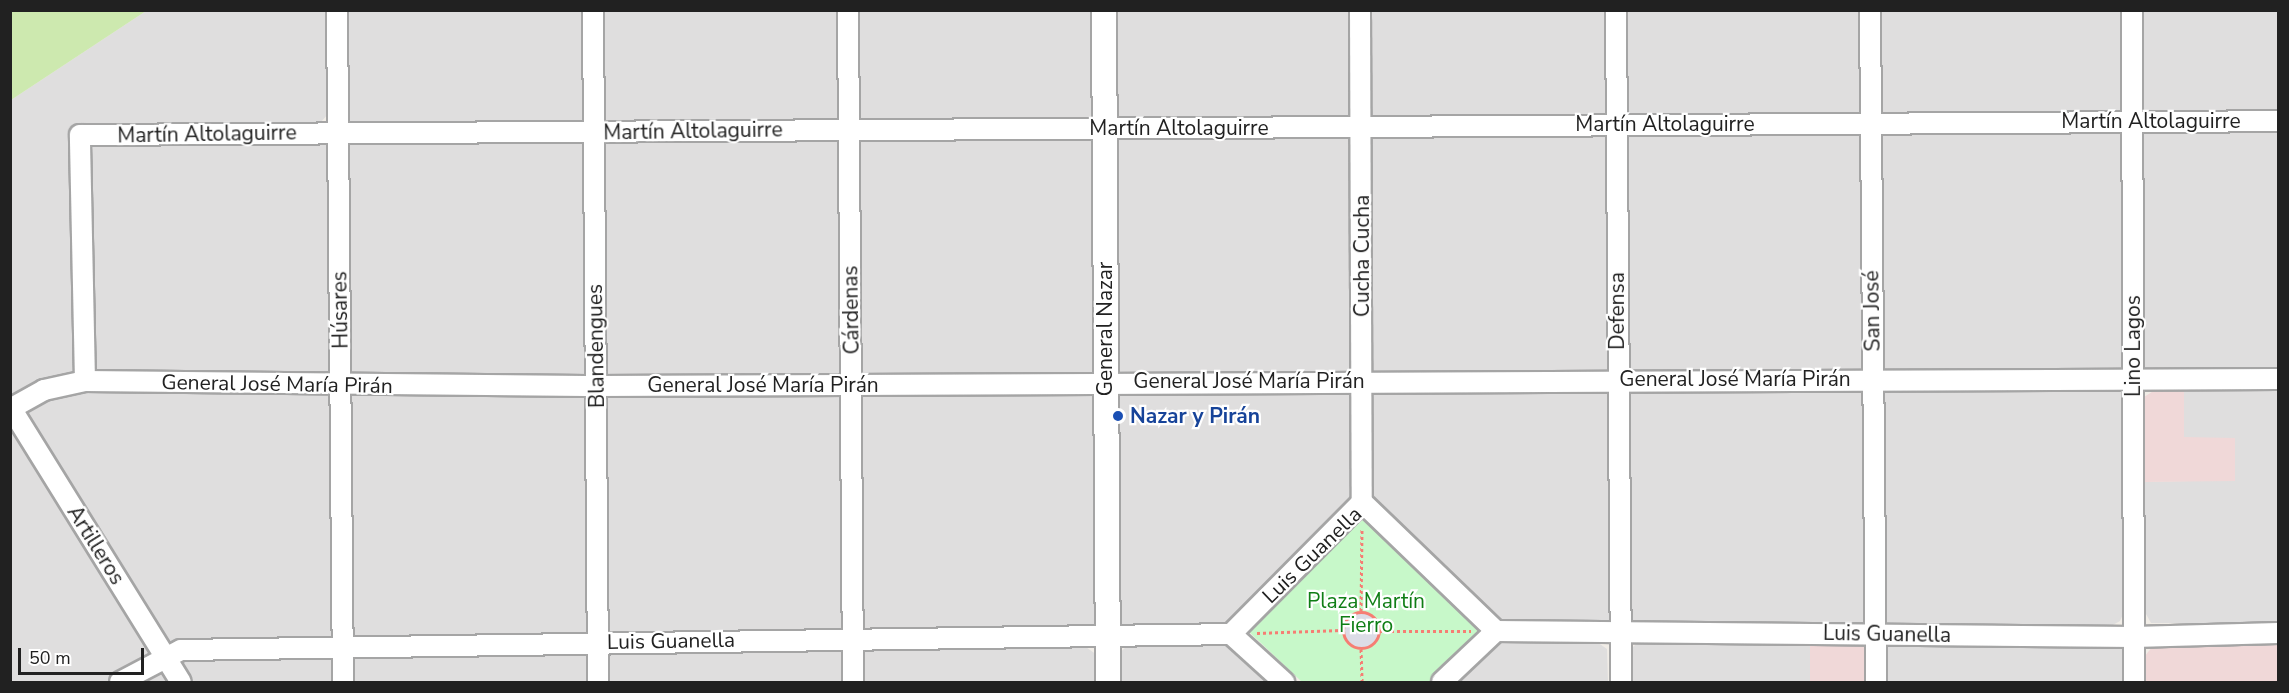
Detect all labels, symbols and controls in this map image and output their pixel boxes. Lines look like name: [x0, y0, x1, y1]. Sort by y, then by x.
street label: Martín Altolaguirre: [2061, 108, 2241, 134]
street label: Martín Altolaguirre: [1575, 111, 1755, 137]
street label: Martín Altolaguirre: [1089, 115, 1269, 141]
street label: Martín Altolaguirre: [603, 117, 783, 145]
street label: Martín Altolaguirre: [117, 120, 297, 148]
street label: Cucha Cucha: [1349, 195, 1375, 317]
street label: General Nazar: [1092, 262, 1118, 396]
street label: Cárdenas: [838, 265, 864, 355]
street label: San José: [1859, 270, 1885, 352]
street label: Húsares: [327, 271, 353, 349]
street label: Defensa: [1604, 272, 1630, 350]
street label: Blandengues: [582, 284, 610, 408]
street label: Lino Lagos: [2120, 295, 2146, 397]
street label: General José María Pirán: [1619, 366, 1851, 392]
street label: General José María Pirán: [1133, 368, 1365, 394]
street label: General José María Pirán: [161, 369, 393, 399]
street label: General José María Pirán: [647, 372, 879, 398]
place label: Nazar y Pirán: [1130, 403, 1260, 429]
marker: Nazar y Pirán: [1111, 409, 1125, 423]
street label: Artilleros: [62, 501, 130, 589]
street label: Luis Guanella: [1257, 501, 1367, 609]
park label: Plaza Martín Fierro: [1307, 588, 1425, 638]
street label: Luis Guanella: [1823, 620, 1951, 648]
street label: Luis Guanella: [607, 627, 735, 655]
scale bar: [21, 636, 147, 674]
text: 50 m: [29, 646, 71, 670]

